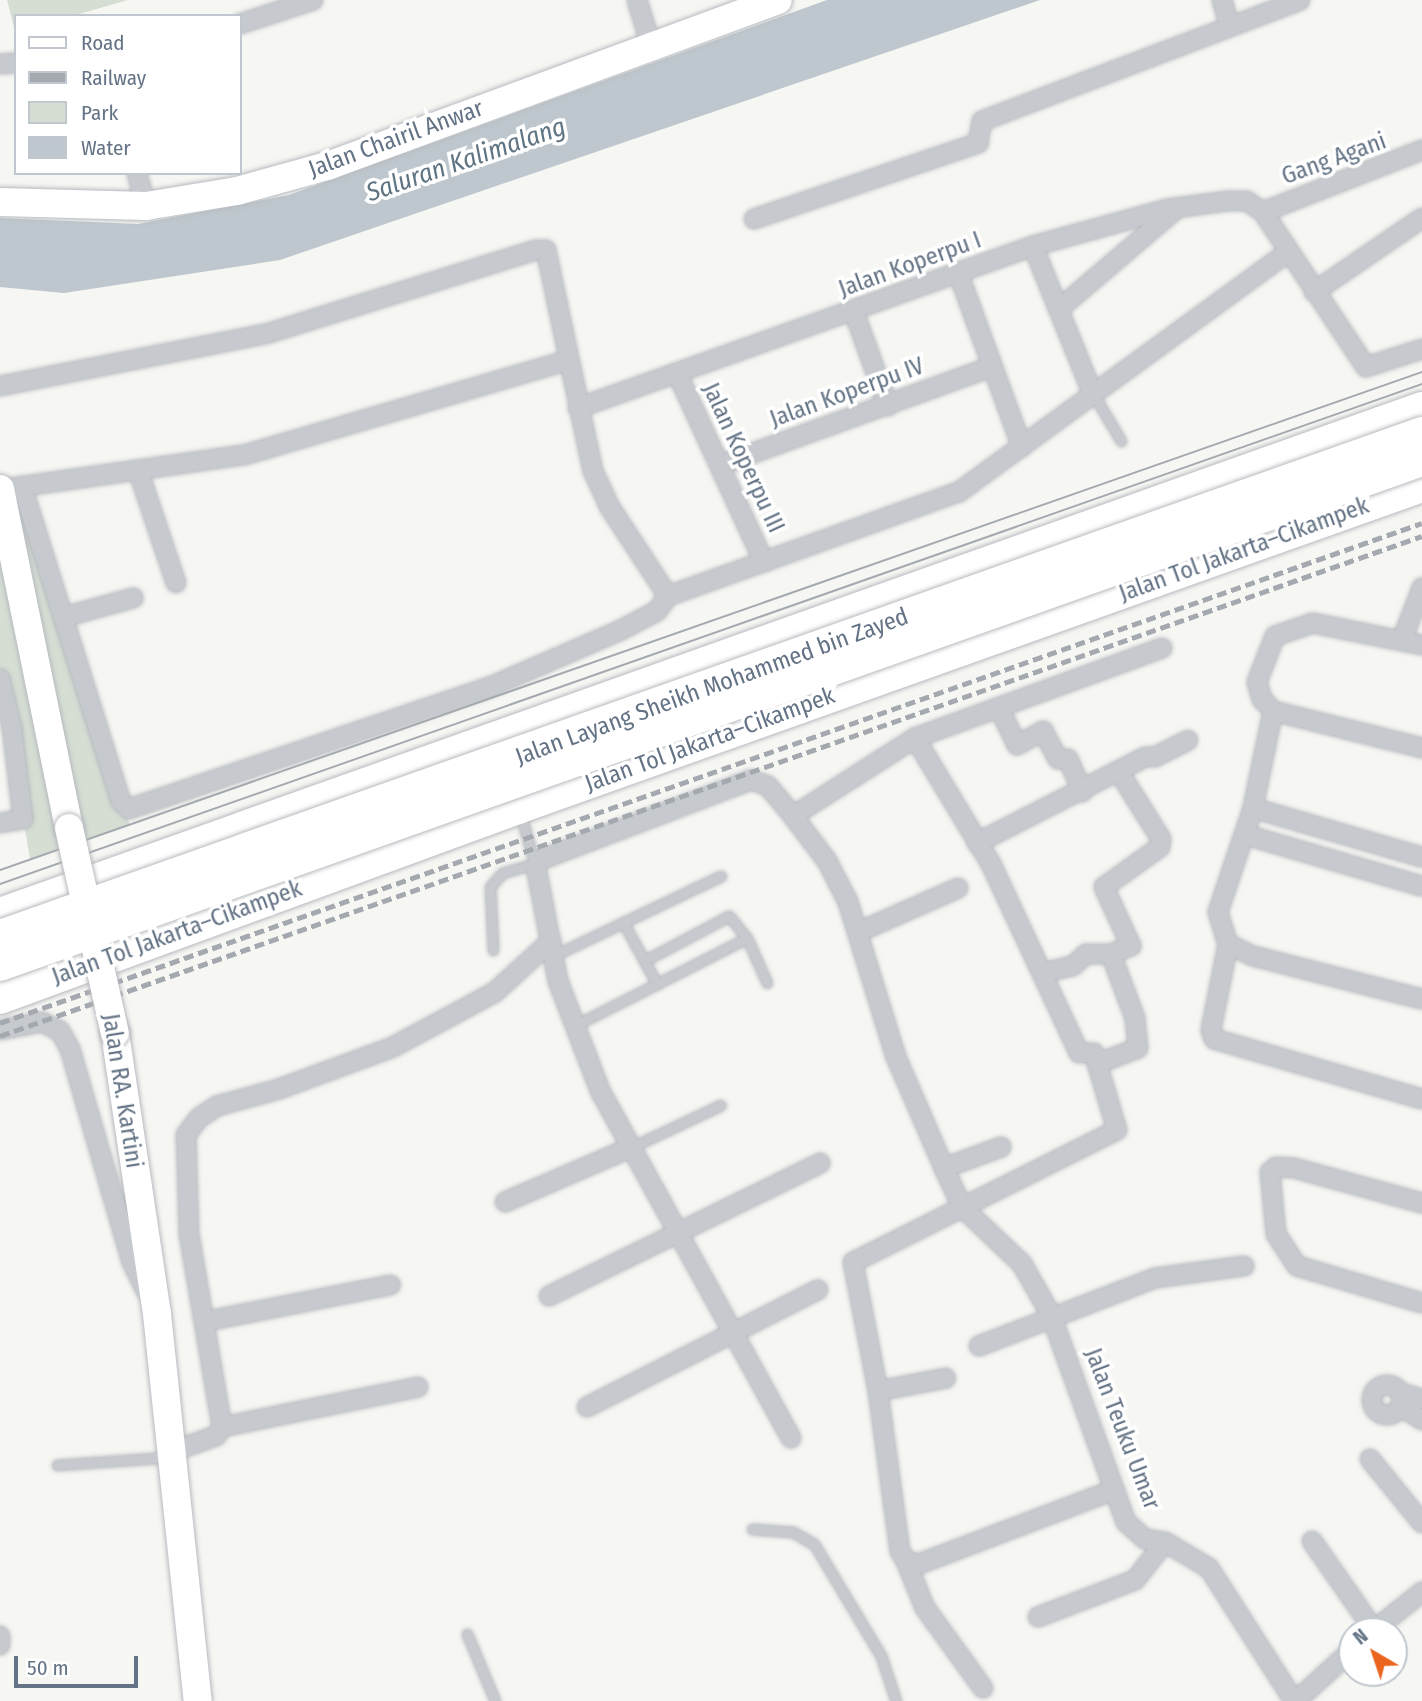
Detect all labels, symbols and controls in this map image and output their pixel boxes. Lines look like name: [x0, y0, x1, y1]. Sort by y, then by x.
legend: [14, 14, 242, 175]
text: Road: [81, 30, 125, 56]
text: Railway: [81, 65, 146, 91]
street label: Jalan Chairil Anwar: [305, 94, 487, 184]
text: Park: [81, 100, 118, 126]
water label: Saluran Kalimalang: [362, 111, 570, 209]
street label: Gang Agani: [1278, 127, 1390, 191]
text: Water: [81, 135, 131, 161]
street label: Jalan Koperpu I: [835, 226, 985, 304]
street label: Jalan Koperpu IV: [766, 352, 928, 434]
street label: Jalan Koperpu III: [696, 378, 790, 538]
street label: Jalan Tol Jakarta–Cikampek: [1115, 491, 1373, 609]
street label: Jalan Layang Sheikh Mohammed bin Zayed: [512, 602, 912, 772]
street label: Jalan Tol Jakarta–Cikampek: [581, 681, 839, 799]
street label: Jalan Tol Jakarta–Cikampek: [48, 874, 306, 992]
street label: Jalan RA. Kartini: [96, 1012, 148, 1170]
street label: Jalan Teuku Umar: [1078, 1344, 1166, 1514]
north arrow: [1338, 1617, 1408, 1687]
text: N: [1349, 1624, 1372, 1649]
scale bar: [18, 1642, 142, 1686]
text: 50 m: [27, 1655, 69, 1681]

